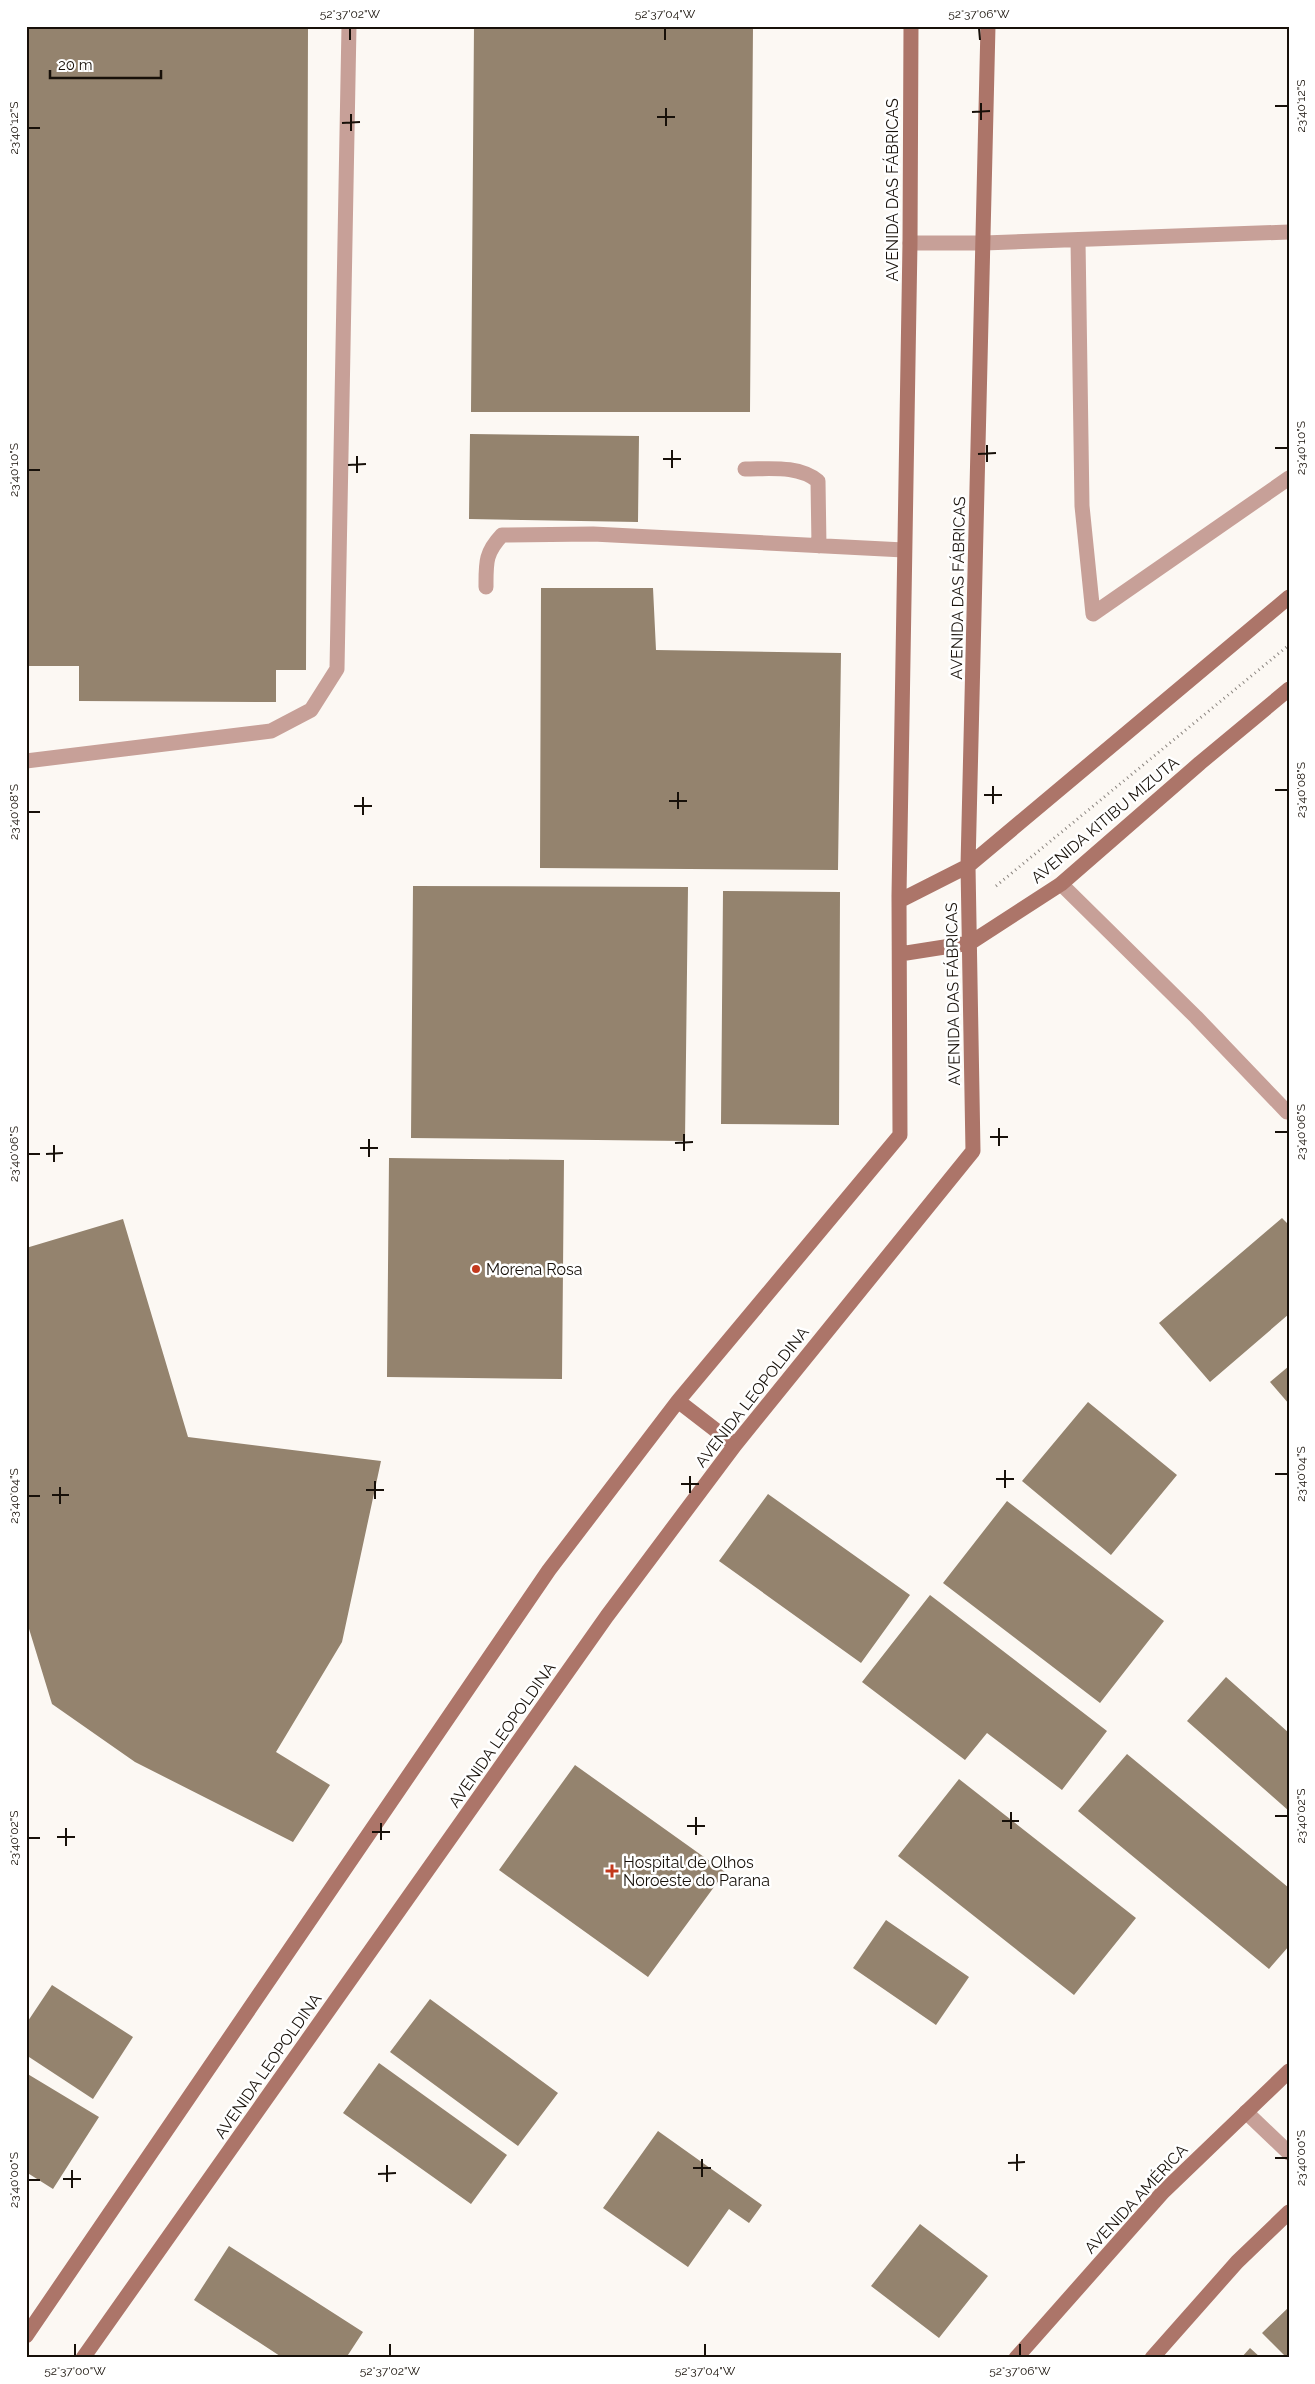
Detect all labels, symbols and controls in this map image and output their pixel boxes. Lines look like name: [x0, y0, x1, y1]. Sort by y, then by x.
text: 52°37'02"W: [320, 7, 381, 21]
text: 52°37'04"W: [635, 7, 696, 21]
text: 52°37'06"W: [948, 7, 1010, 21]
scale bar: [50, 48, 161, 80]
text: 20 m: [58, 56, 93, 74]
text: 23°40'12"S: [1294, 80, 1308, 132]
street label: AVENIDA DAS FÁBRICAS: [882, 98, 902, 282]
text: 23°40'12"S: [7, 102, 21, 154]
text: 23°40'10"S: [1294, 421, 1308, 475]
text: 23°40'10"S: [7, 443, 21, 497]
street label: AVENIDA DAS FÁBRICAS: [946, 496, 969, 680]
street label: AVENIDA KITIBU MIZUTA: [1027, 753, 1183, 887]
text: 23°40'08"S: [1294, 762, 1308, 818]
text: 23°40'08"S: [7, 784, 21, 840]
street label: AVENIDA DAS FÁBRICAS: [941, 902, 964, 1086]
text: 23°40'06"S: [1294, 1104, 1308, 1160]
text: 23°40'06"S: [7, 1126, 21, 1182]
place label: Morena Rosa: [486, 1260, 582, 1279]
marker: Morena Rosa: [470, 1263, 482, 1275]
street label: AVENIDA LEOPOLDINA: [691, 1323, 813, 1471]
text: 23°40'04"S: [1294, 1446, 1308, 1502]
text: 23°40'04"S: [7, 1468, 21, 1524]
street label: AVENIDA LEOPOLDINA: [445, 1659, 559, 1811]
text: 23°40'02"S: [1294, 1788, 1308, 1844]
text: 23°40'02"S: [7, 1810, 21, 1866]
place label: Hospital de Olhos Noroeste do Parana: [623, 1853, 770, 1890]
marker: Hospital de Olhos Noroeste do Parana: [605, 1864, 619, 1878]
street label: AVENIDA LEOPOLDINA: [211, 1990, 325, 2142]
text: 23°40'00"S: [1294, 2130, 1308, 2186]
street label: AVENIDA AMÉRICA: [1080, 2140, 1192, 2258]
text: 23°40'00"S: [7, 2152, 21, 2208]
text: 52°37'00"W: [44, 2364, 106, 2378]
text: 52°37'02"W: [360, 2364, 421, 2378]
text: 52°37'04"W: [675, 2364, 736, 2378]
text: 52°37'06"W: [989, 2364, 1051, 2378]

